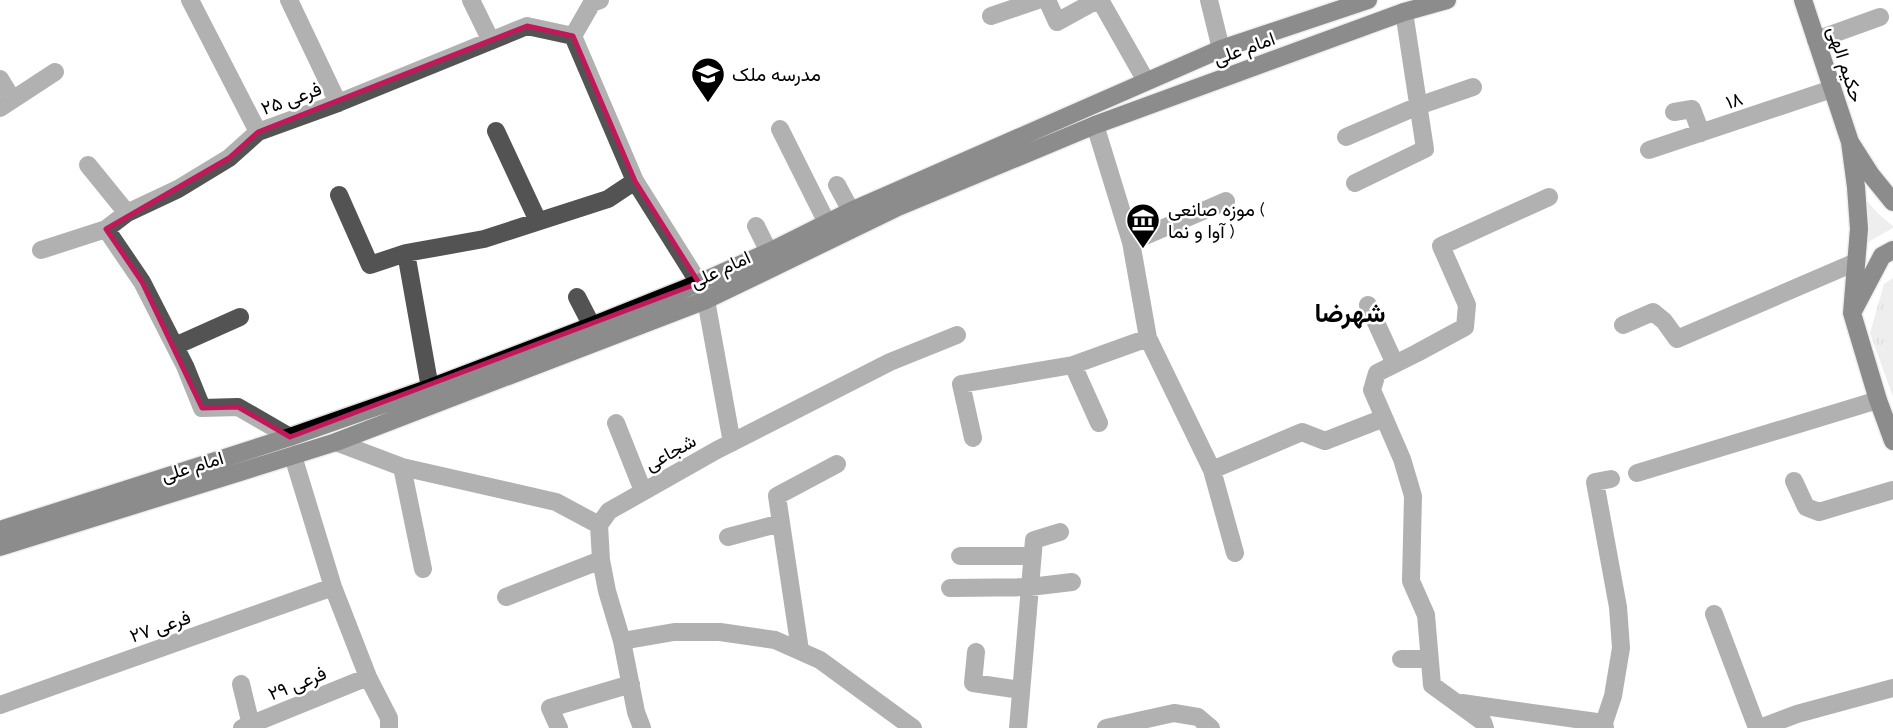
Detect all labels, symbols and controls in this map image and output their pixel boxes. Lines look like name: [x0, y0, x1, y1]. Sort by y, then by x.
street label: حکیم الهی: [1821, 23, 1869, 105]
street label: امام علی: [1210, 27, 1278, 71]
school or university icon: مدرسه ملک: [689, 55, 727, 104]
place label: مدرسه ملک: [732, 63, 821, 86]
street label: فرعی ۲۵: [258, 77, 325, 120]
street label: ۱۸: [1723, 87, 1745, 113]
place label: موزه صانعی ( آوا و نما ): [1168, 198, 1265, 243]
museum icon: موزه صانعی ( آوا و نما ): [1124, 201, 1162, 250]
street label: امام علی: [686, 246, 754, 294]
district label: شهرضا: [1314, 298, 1386, 329]
street label: شجاعی: [641, 429, 700, 476]
street label: امام علی: [158, 446, 226, 488]
street label: فرعی ۲۷: [127, 605, 194, 648]
street label: فرعی ۲۹: [265, 661, 330, 706]

